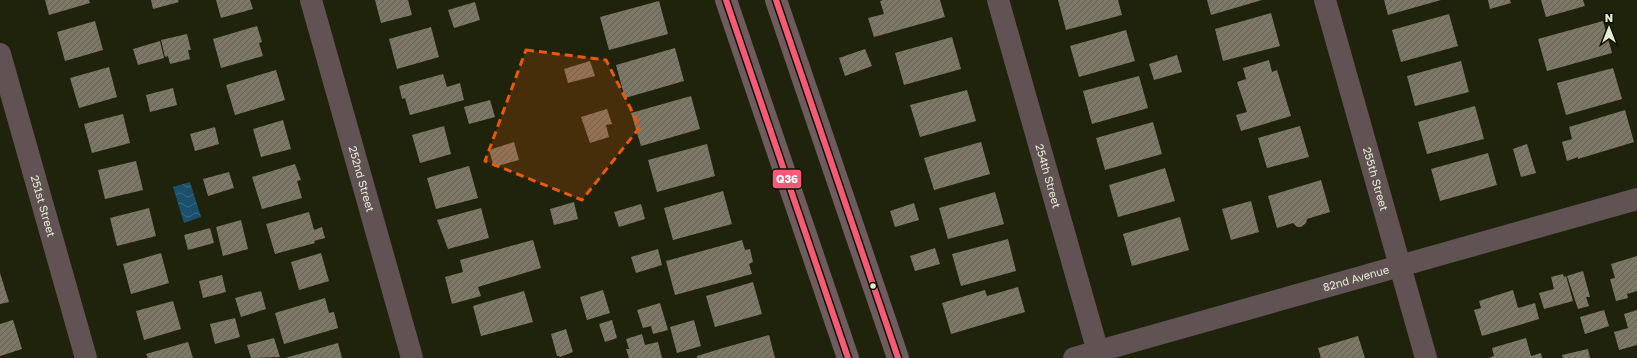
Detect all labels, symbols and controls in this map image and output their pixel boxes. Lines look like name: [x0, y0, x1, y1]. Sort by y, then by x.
north arrow: [1589, 8, 1629, 48]
text: N: [1605, 11, 1613, 24]
street label: 254th Street: [1033, 142, 1064, 209]
street label: 252nd Street: [346, 144, 377, 213]
street label: 255th Street: [1361, 145, 1391, 212]
line badge: Q36: [772, 169, 802, 189]
text: Q36: [776, 172, 798, 185]
street label: 251st Street: [29, 173, 58, 238]
street label: 82nd Avenue: [1321, 262, 1390, 293]
unlabelled marker: [868, 281, 878, 291]

